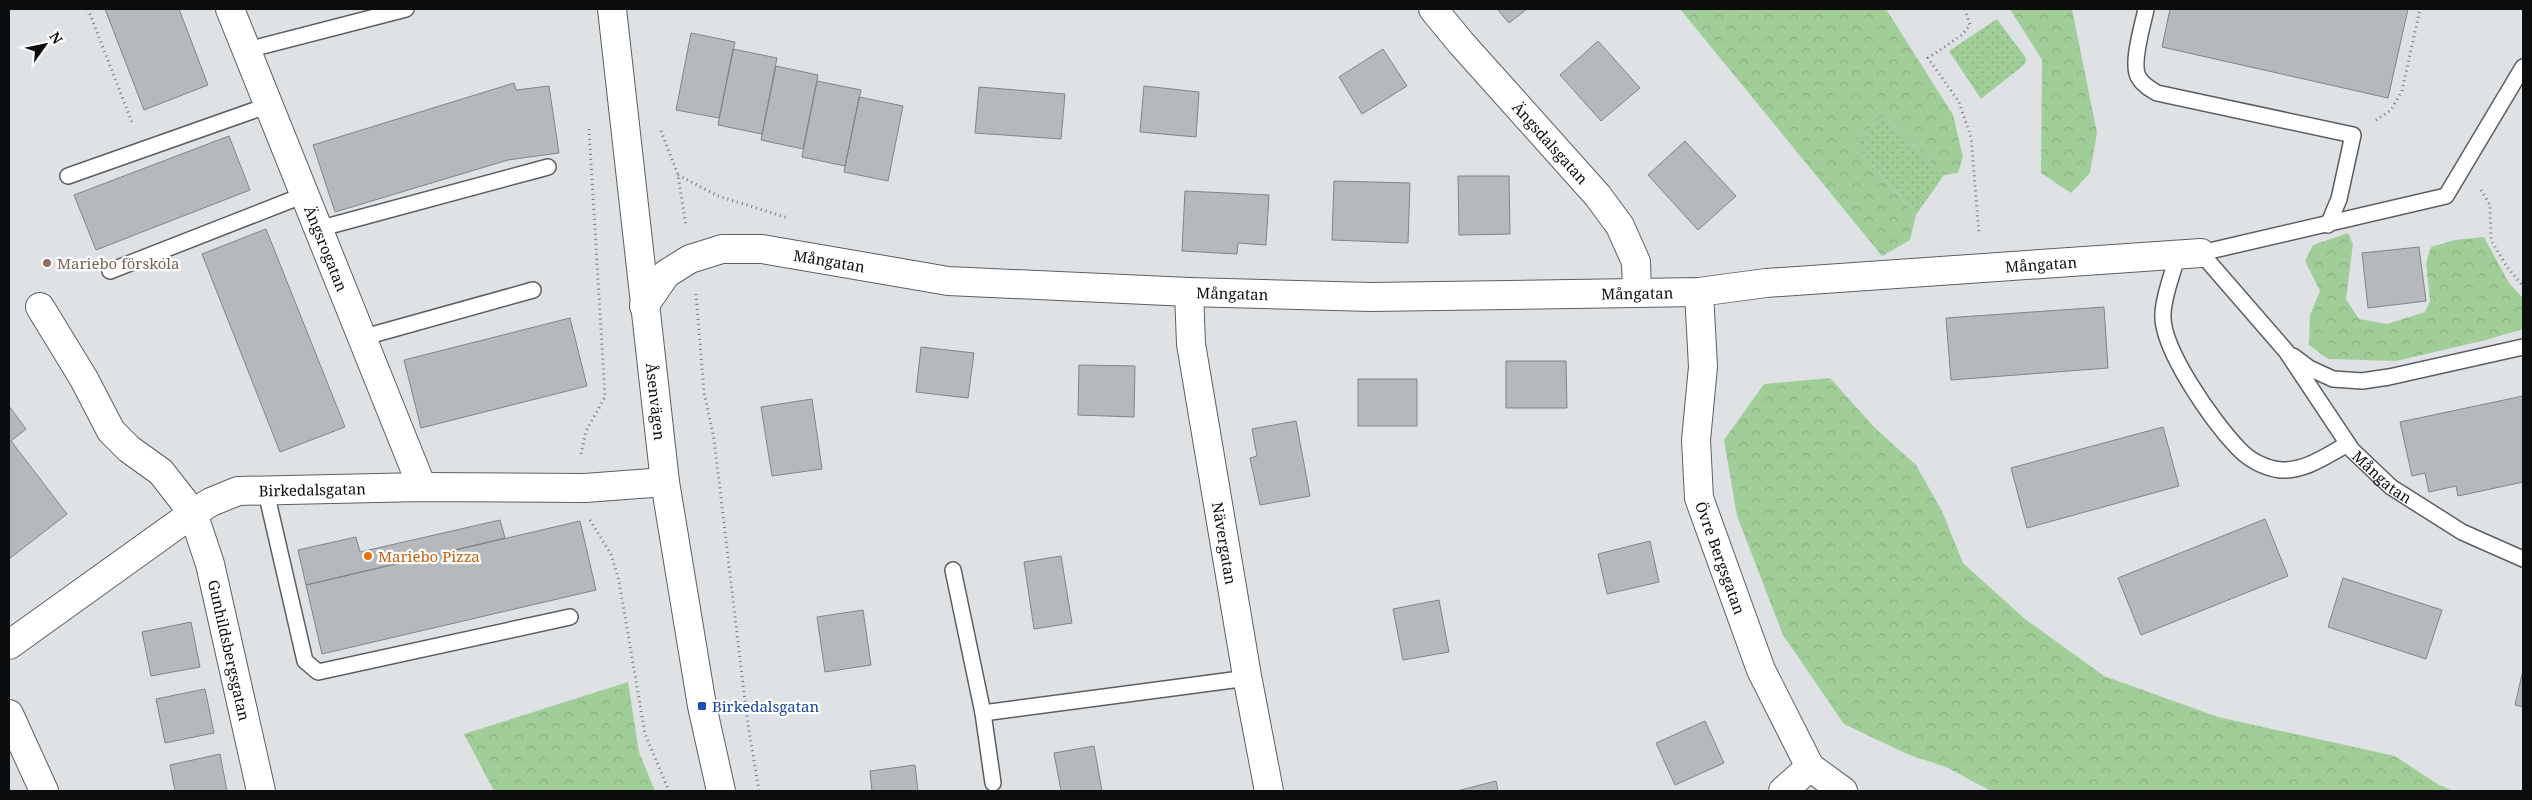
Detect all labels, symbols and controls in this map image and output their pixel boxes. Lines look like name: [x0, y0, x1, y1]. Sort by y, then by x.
north arrow: [20, 20, 70, 70]
text: N: [45, 28, 67, 47]
street label: Ängsdalsgatan: [1508, 97, 1593, 188]
street label: Ängsrogatan: [300, 203, 352, 295]
street label: Mångatan: [792, 245, 867, 277]
street label: Mångatan: [2004, 252, 2078, 276]
place label: Mariebo förskola: [57, 253, 179, 273]
marker: Mariebo förskola: [41, 257, 53, 269]
street label: Mångatan: [1196, 282, 1269, 304]
street label: Mångatan: [1601, 282, 1674, 303]
street label: Åsenvägen: [642, 362, 670, 442]
street label: Mångatan: [2348, 446, 2416, 508]
street label: Birkedalsgatan: [258, 478, 366, 501]
street label: Övre Bergsgatan: [1691, 499, 1750, 617]
street label: Nävergatan: [1208, 500, 1241, 586]
place label: Mariebo Pizza: [378, 546, 480, 566]
marker: Mariebo Pizza: [362, 550, 374, 562]
street label: Gunhildsbergsgatan: [204, 578, 255, 723]
place label: Birkedalsgatan: [712, 696, 819, 716]
marker: Birkedalsgatan: [696, 700, 708, 712]

